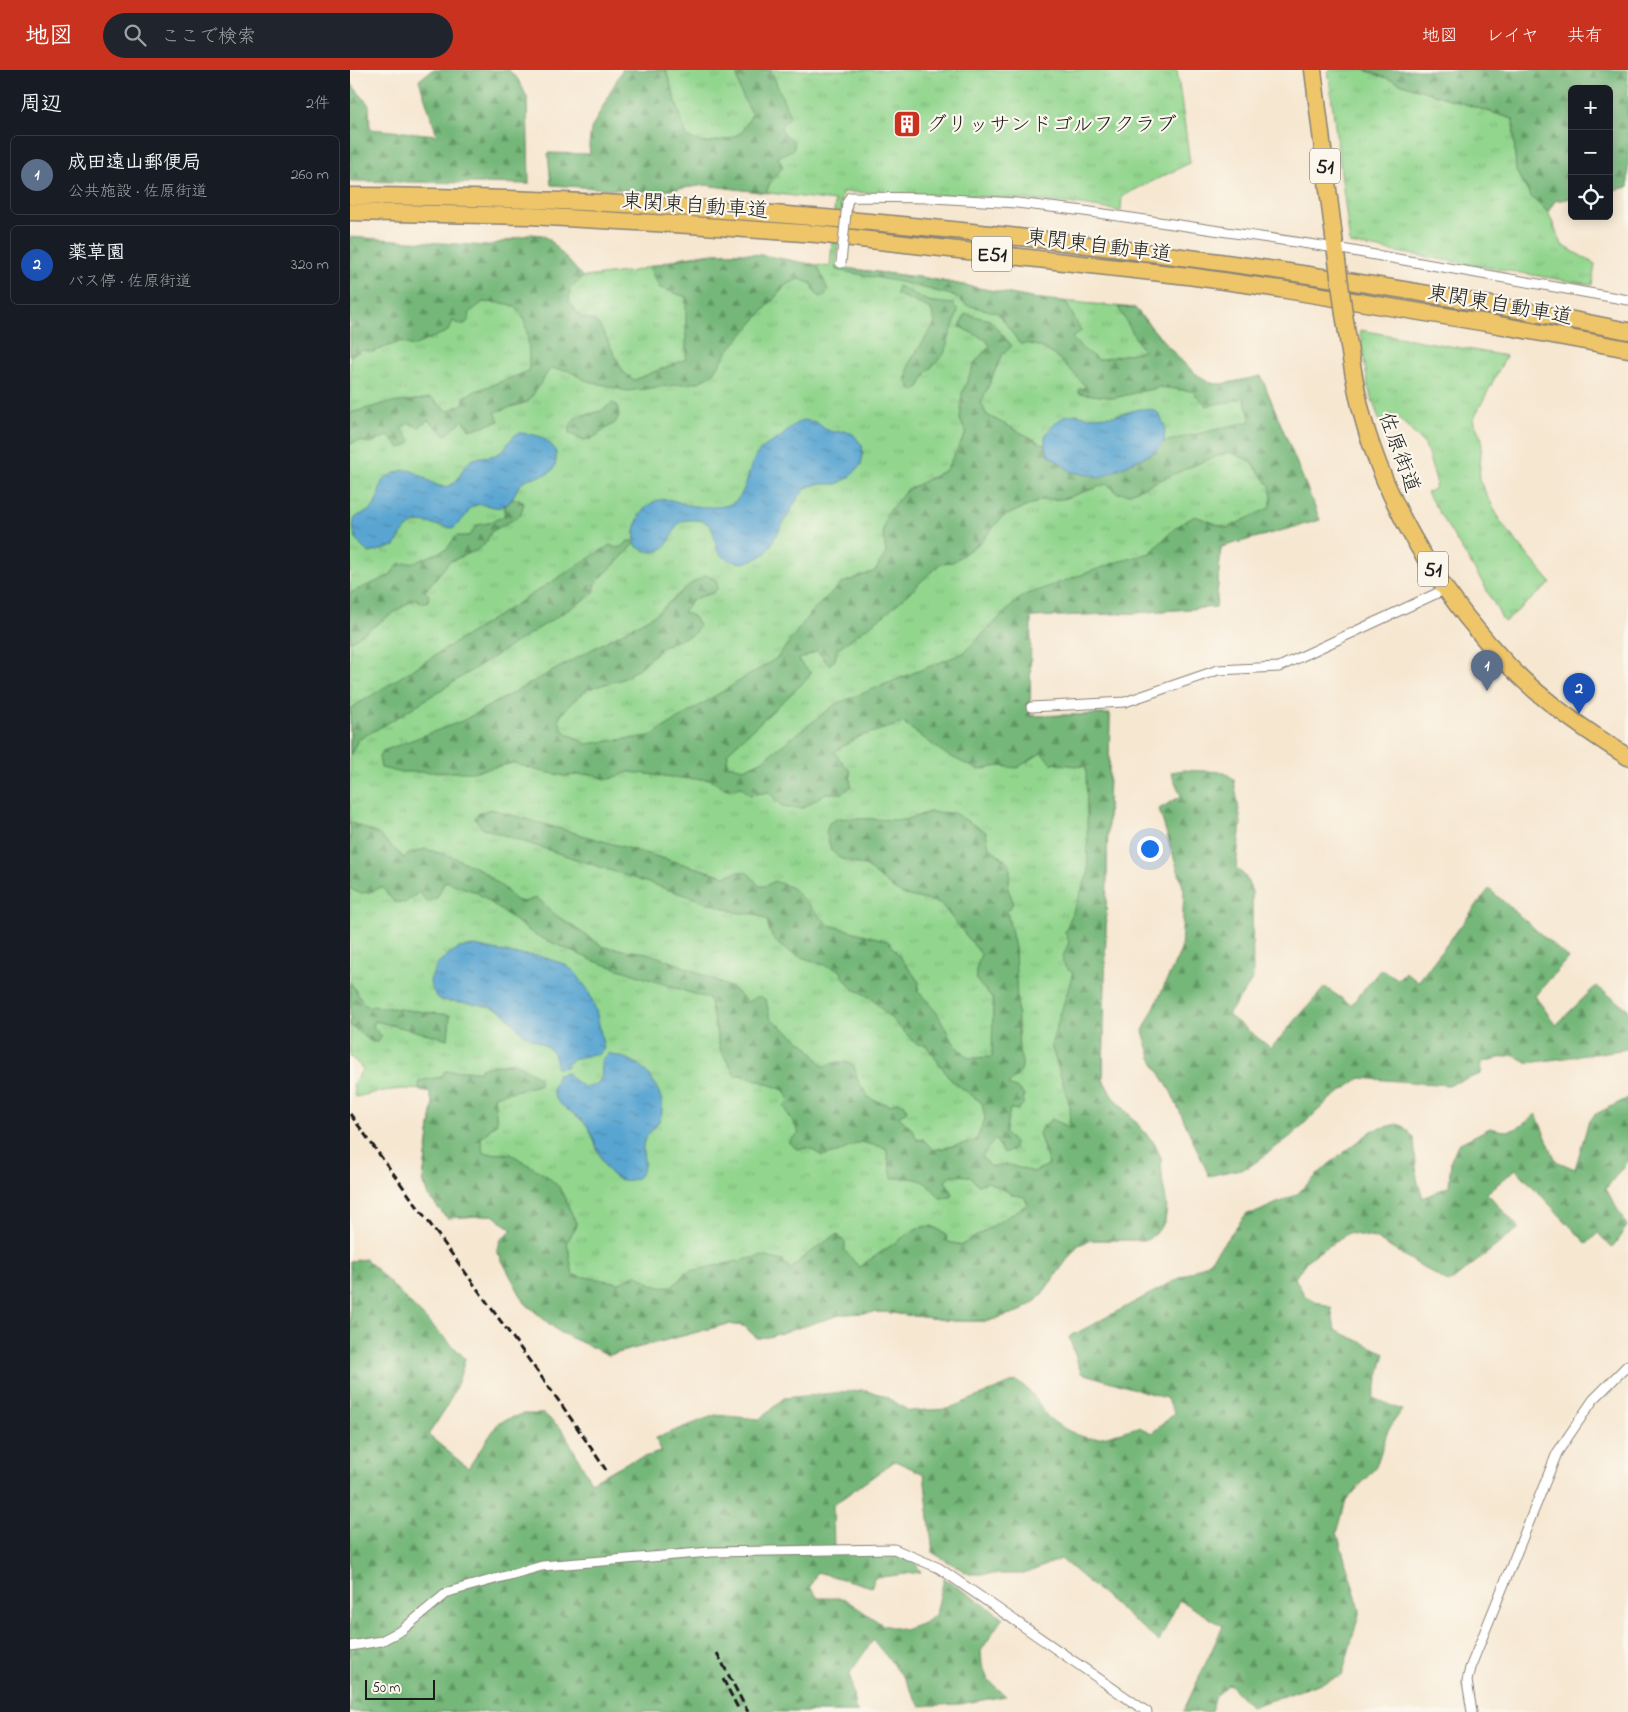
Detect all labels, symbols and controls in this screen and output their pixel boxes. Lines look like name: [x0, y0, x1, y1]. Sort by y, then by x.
search box: [103, 13, 453, 58]
text: 地図: [25, 20, 73, 55]
icon: search: [121, 21, 149, 49]
text: ここで検索: [161, 24, 256, 51]
text: 地図: [1422, 24, 1458, 50]
text: レイヤ: [1486, 24, 1539, 50]
text: 共有: [1567, 24, 1603, 50]
map controls: [1568, 85, 1613, 220]
button: +: [1568, 85, 1613, 130]
text: 周辺: [20, 90, 62, 120]
text: 2件: [306, 92, 330, 116]
building icon: グリッサンドゴルフクラブ: [892, 109, 922, 139]
place label: グリッサンドゴルフクラブ: [926, 111, 1177, 141]
button: −: [1568, 130, 1613, 175]
road number: 51: [1310, 148, 1340, 184]
text: 成田遠山郵便局: [68, 150, 201, 177]
text: 1: [34, 163, 40, 187]
text: 260 m: [291, 163, 329, 187]
button: locate: [1568, 175, 1613, 220]
text: 公共施設 · 佐原街道: [68, 180, 207, 204]
street label: 東関東自動車道: [620, 187, 769, 227]
street label: 東関東自動車道: [1024, 223, 1174, 271]
road number: E51: [972, 236, 1012, 272]
text: 薬草園: [68, 240, 125, 267]
text: 2: [33, 253, 41, 277]
text: 320 m: [291, 253, 329, 277]
text: バス停 · 佐原街道: [68, 270, 191, 294]
street label: 東関東自動車道: [1425, 278, 1575, 334]
street label: 佐原街道: [1370, 408, 1427, 497]
road number: 51: [1418, 552, 1448, 586]
pin: 1: [1471, 650, 1503, 691]
pin: 2: [1563, 673, 1595, 714]
your location: [1137, 836, 1163, 862]
scale bar: [365, 1677, 435, 1700]
text: 50 m: [372, 1678, 400, 1699]

